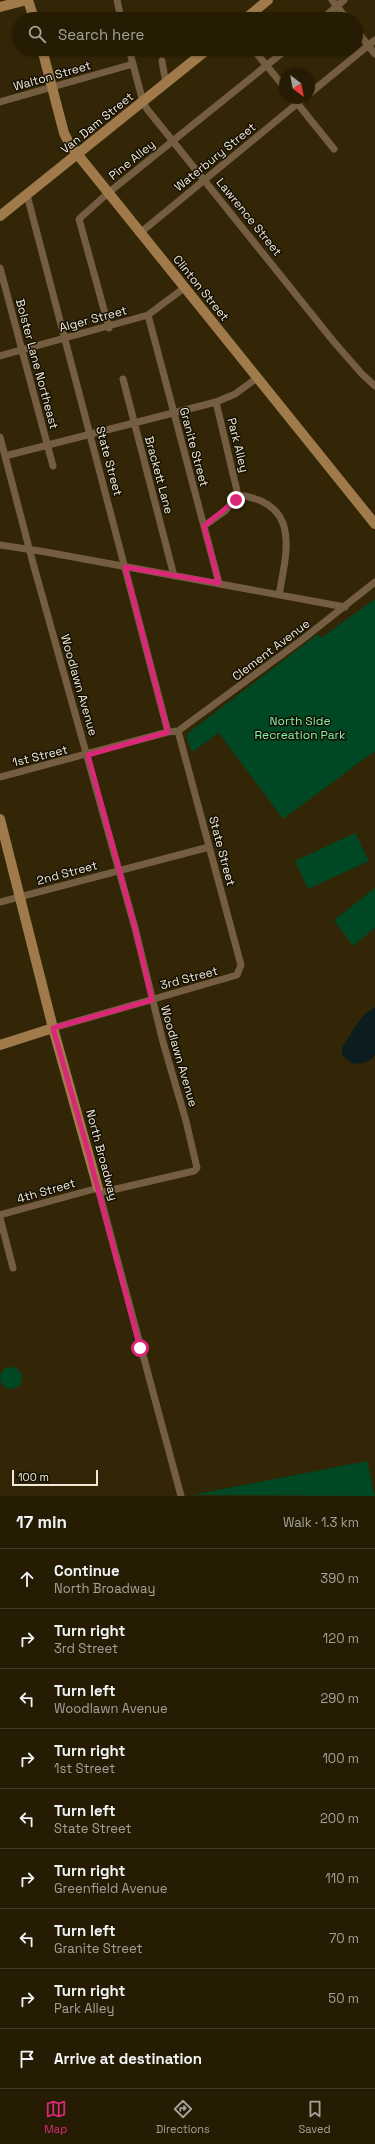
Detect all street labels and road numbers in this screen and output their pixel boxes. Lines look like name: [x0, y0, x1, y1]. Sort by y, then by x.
street label: Walton Street: [11, 57, 93, 95]
street label: Van Dam Street: [57, 89, 137, 157]
street label: Waterbury Street: [171, 119, 259, 195]
street label: Pine Alley: [105, 136, 159, 184]
street label: Lawrence Street: [213, 175, 285, 259]
street label: Clinton Street: [169, 252, 233, 324]
street label: Bolster Lane Northeast: [12, 297, 62, 431]
street label: Alger Street: [57, 302, 129, 336]
street label: Granite Street: [176, 406, 212, 488]
street label: Park Alley: [223, 416, 253, 474]
street label: State Street: [92, 424, 126, 498]
street label: Brackett Lane: [141, 434, 177, 516]
street label: Clement Avenue: [229, 616, 313, 684]
street label: Woodlawn Avenue: [57, 632, 101, 738]
street label: 1st Street: [11, 741, 69, 771]
street label: State Street: [205, 814, 239, 888]
street label: 2nd Street: [35, 857, 99, 889]
street label: 3rd Street: [158, 963, 220, 993]
street label: Woodlawn Avenue: [157, 1003, 201, 1109]
street label: North Broadway: [82, 1108, 122, 1202]
street label: 4th Street: [15, 1175, 77, 1207]

